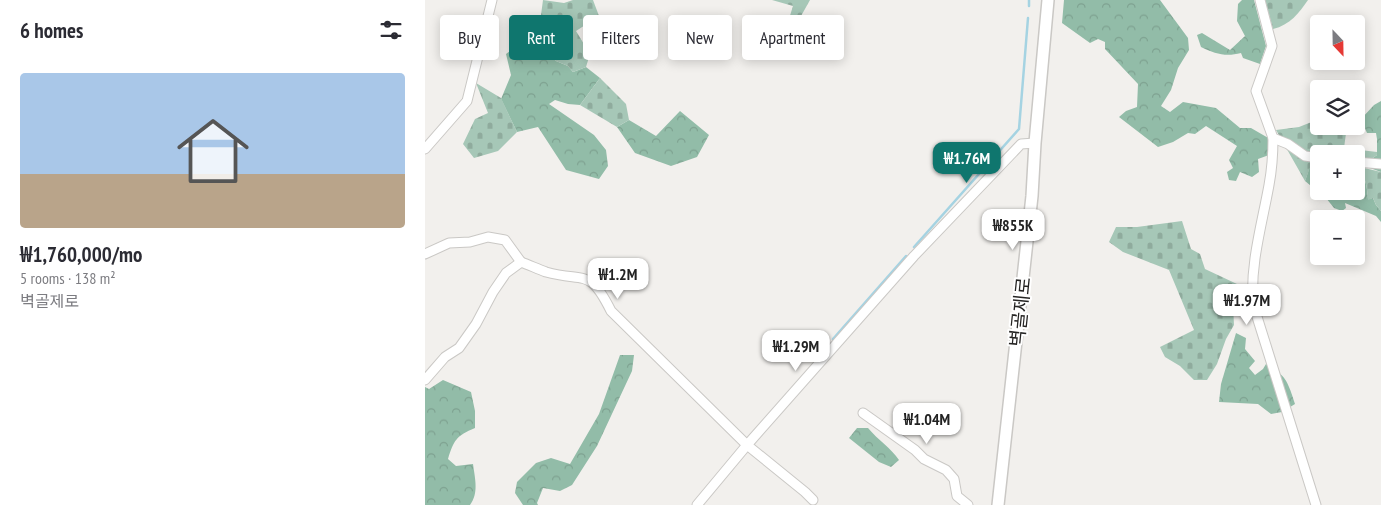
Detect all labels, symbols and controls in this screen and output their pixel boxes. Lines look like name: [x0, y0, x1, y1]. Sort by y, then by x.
chip: Buy: [440, 15, 499, 60]
chip: Rent: [509, 15, 573, 60]
chip: Filters: [583, 15, 658, 60]
chip: New: [668, 15, 732, 60]
chip: Apartment: [742, 15, 844, 60]
north arrow: [1310, 15, 1365, 70]
map controls: [1310, 15, 1365, 265]
icon: filters: [377, 16, 405, 44]
text: 6 homes: [20, 17, 83, 44]
button: layers: [1310, 80, 1365, 135]
icon: home: [168, 106, 258, 196]
pin: ₩1.76M: [926, 142, 1008, 184]
button: +: [1310, 145, 1365, 200]
text: ₩1.76M: [944, 148, 990, 168]
pin: ₩855K: [978, 208, 1048, 251]
button: −: [1310, 210, 1365, 265]
text: ₩855K: [993, 215, 1033, 235]
text: ₩1,760,000/mo: [20, 241, 142, 268]
pin: ₩1.2M: [583, 258, 653, 300]
text: ₩1.2M: [599, 264, 637, 284]
text: 5 rooms · 138 m²: [20, 268, 116, 288]
street label: 벽골제로: [1004, 276, 1036, 348]
pin: ₩1.97M: [1206, 284, 1288, 326]
text: ₩1.97M: [1224, 290, 1270, 310]
text: 벽골제로: [20, 291, 79, 311]
pin: ₩1.29M: [755, 330, 837, 372]
text: ₩1.29M: [773, 336, 819, 356]
pin: ₩1.04M: [886, 402, 968, 445]
text: ₩1.04M: [904, 409, 950, 429]

